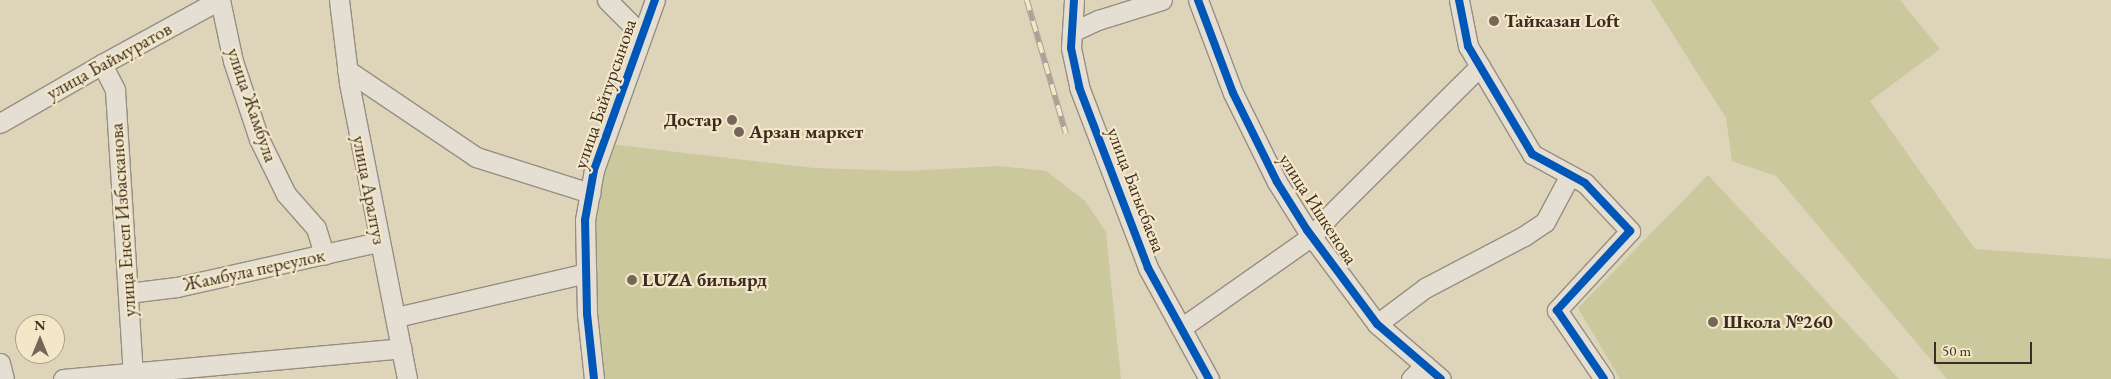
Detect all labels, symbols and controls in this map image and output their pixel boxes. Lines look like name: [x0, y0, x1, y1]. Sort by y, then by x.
place label: Тайказан Loft: [1504, 10, 1620, 32]
marker: Тайказан Loft: [1488, 15, 1500, 27]
street label: улица Байтурсынова: [569, 16, 641, 172]
street label: улица Баймуратов: [42, 17, 176, 105]
street label: улица Жамбула: [222, 45, 282, 165]
place label: Достар: [664, 109, 722, 131]
marker: Достар: [726, 114, 738, 126]
place label: Арзан маркет: [749, 121, 863, 143]
street label: улица Енсеп Избасканова: [105, 122, 141, 318]
street label: улица Багысбаева: [1102, 124, 1170, 256]
marker: Арзан маркет: [733, 126, 745, 138]
street label: улица Аралтуз: [347, 134, 391, 246]
street label: улица Ишкенова: [1274, 149, 1362, 269]
street label: Жамбула переулок: [181, 244, 327, 296]
place label: LUZA бильярд: [642, 269, 767, 291]
marker: LUZA бильярд: [626, 274, 638, 286]
place label: Школа №260: [1723, 311, 1833, 333]
north arrow: [15, 314, 65, 364]
text: N: [34, 316, 46, 334]
marker: Школа №260: [1707, 316, 1719, 328]
scale bar: [1936, 332, 2034, 364]
text: 50 m: [1942, 341, 1971, 360]

